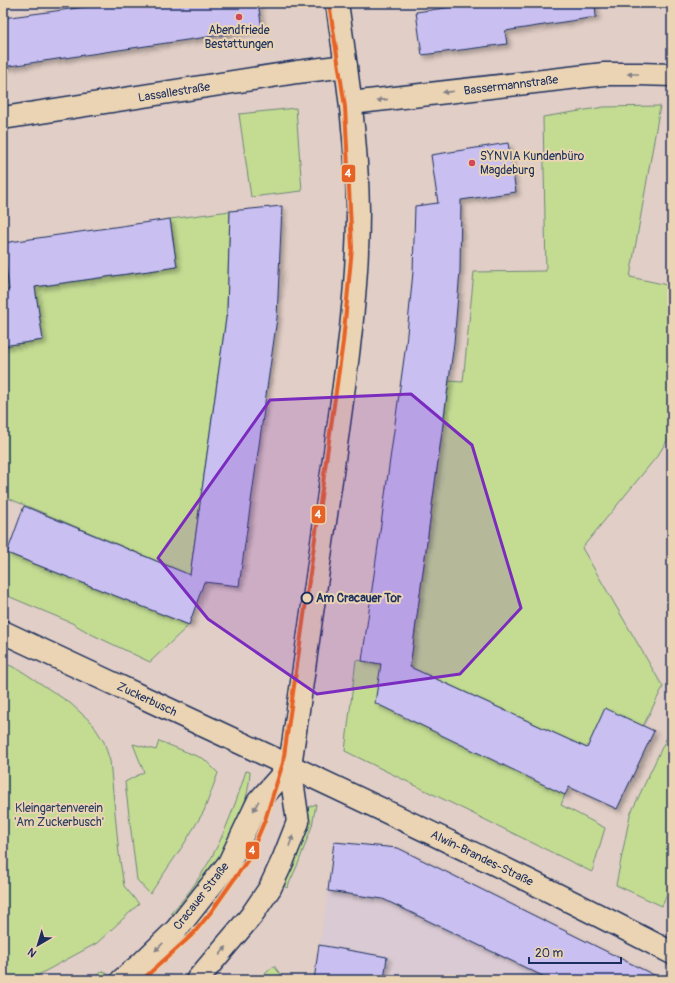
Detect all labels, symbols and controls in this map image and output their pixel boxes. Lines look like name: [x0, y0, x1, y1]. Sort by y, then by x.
marker: Abendfriede Bestattungen: [234, 12, 244, 22]
place label: Abendfriede Bestattungen: [204, 23, 274, 52]
one-way arrow: [626, 71, 639, 77]
street label: Bassermannstraße: [463, 72, 559, 99]
street label: Lassallestraße: [137, 79, 211, 106]
one-way arrow: [442, 89, 454, 95]
one-way arrow: [376, 97, 388, 103]
place label: SYNVIA Kundenbüro Magdeburg: [480, 149, 585, 178]
marker: SYNVIA Kundenbüro Magdeburg: [467, 158, 477, 168]
line badge: 4: [341, 164, 356, 183]
text: 4: [344, 167, 352, 180]
line badge: 4: [311, 505, 326, 524]
text: 4: [314, 508, 322, 521]
marker: Am Cracauer Tor: [300, 591, 314, 605]
place label: Am Cracauer Tor: [316, 591, 402, 606]
street label: Zuckerbusch: [114, 679, 180, 720]
one-way arrow: [253, 800, 260, 812]
park label: Kleingartenverein 'Am Zuckerbusch': [14, 801, 104, 830]
street label: Alwin-Brandes-Straße: [428, 827, 536, 890]
one-way arrow: [288, 834, 294, 846]
line badge: 4: [245, 841, 260, 860]
text: 4: [248, 844, 256, 857]
street label: Cracauer Straße: [170, 859, 233, 933]
north arrow: [18, 925, 58, 965]
scale bar: [529, 939, 621, 965]
one-way arrow: [154, 942, 164, 952]
text: N: [25, 945, 39, 960]
one-way arrow: [219, 945, 228, 956]
text: 20 m: [535, 946, 564, 961]

